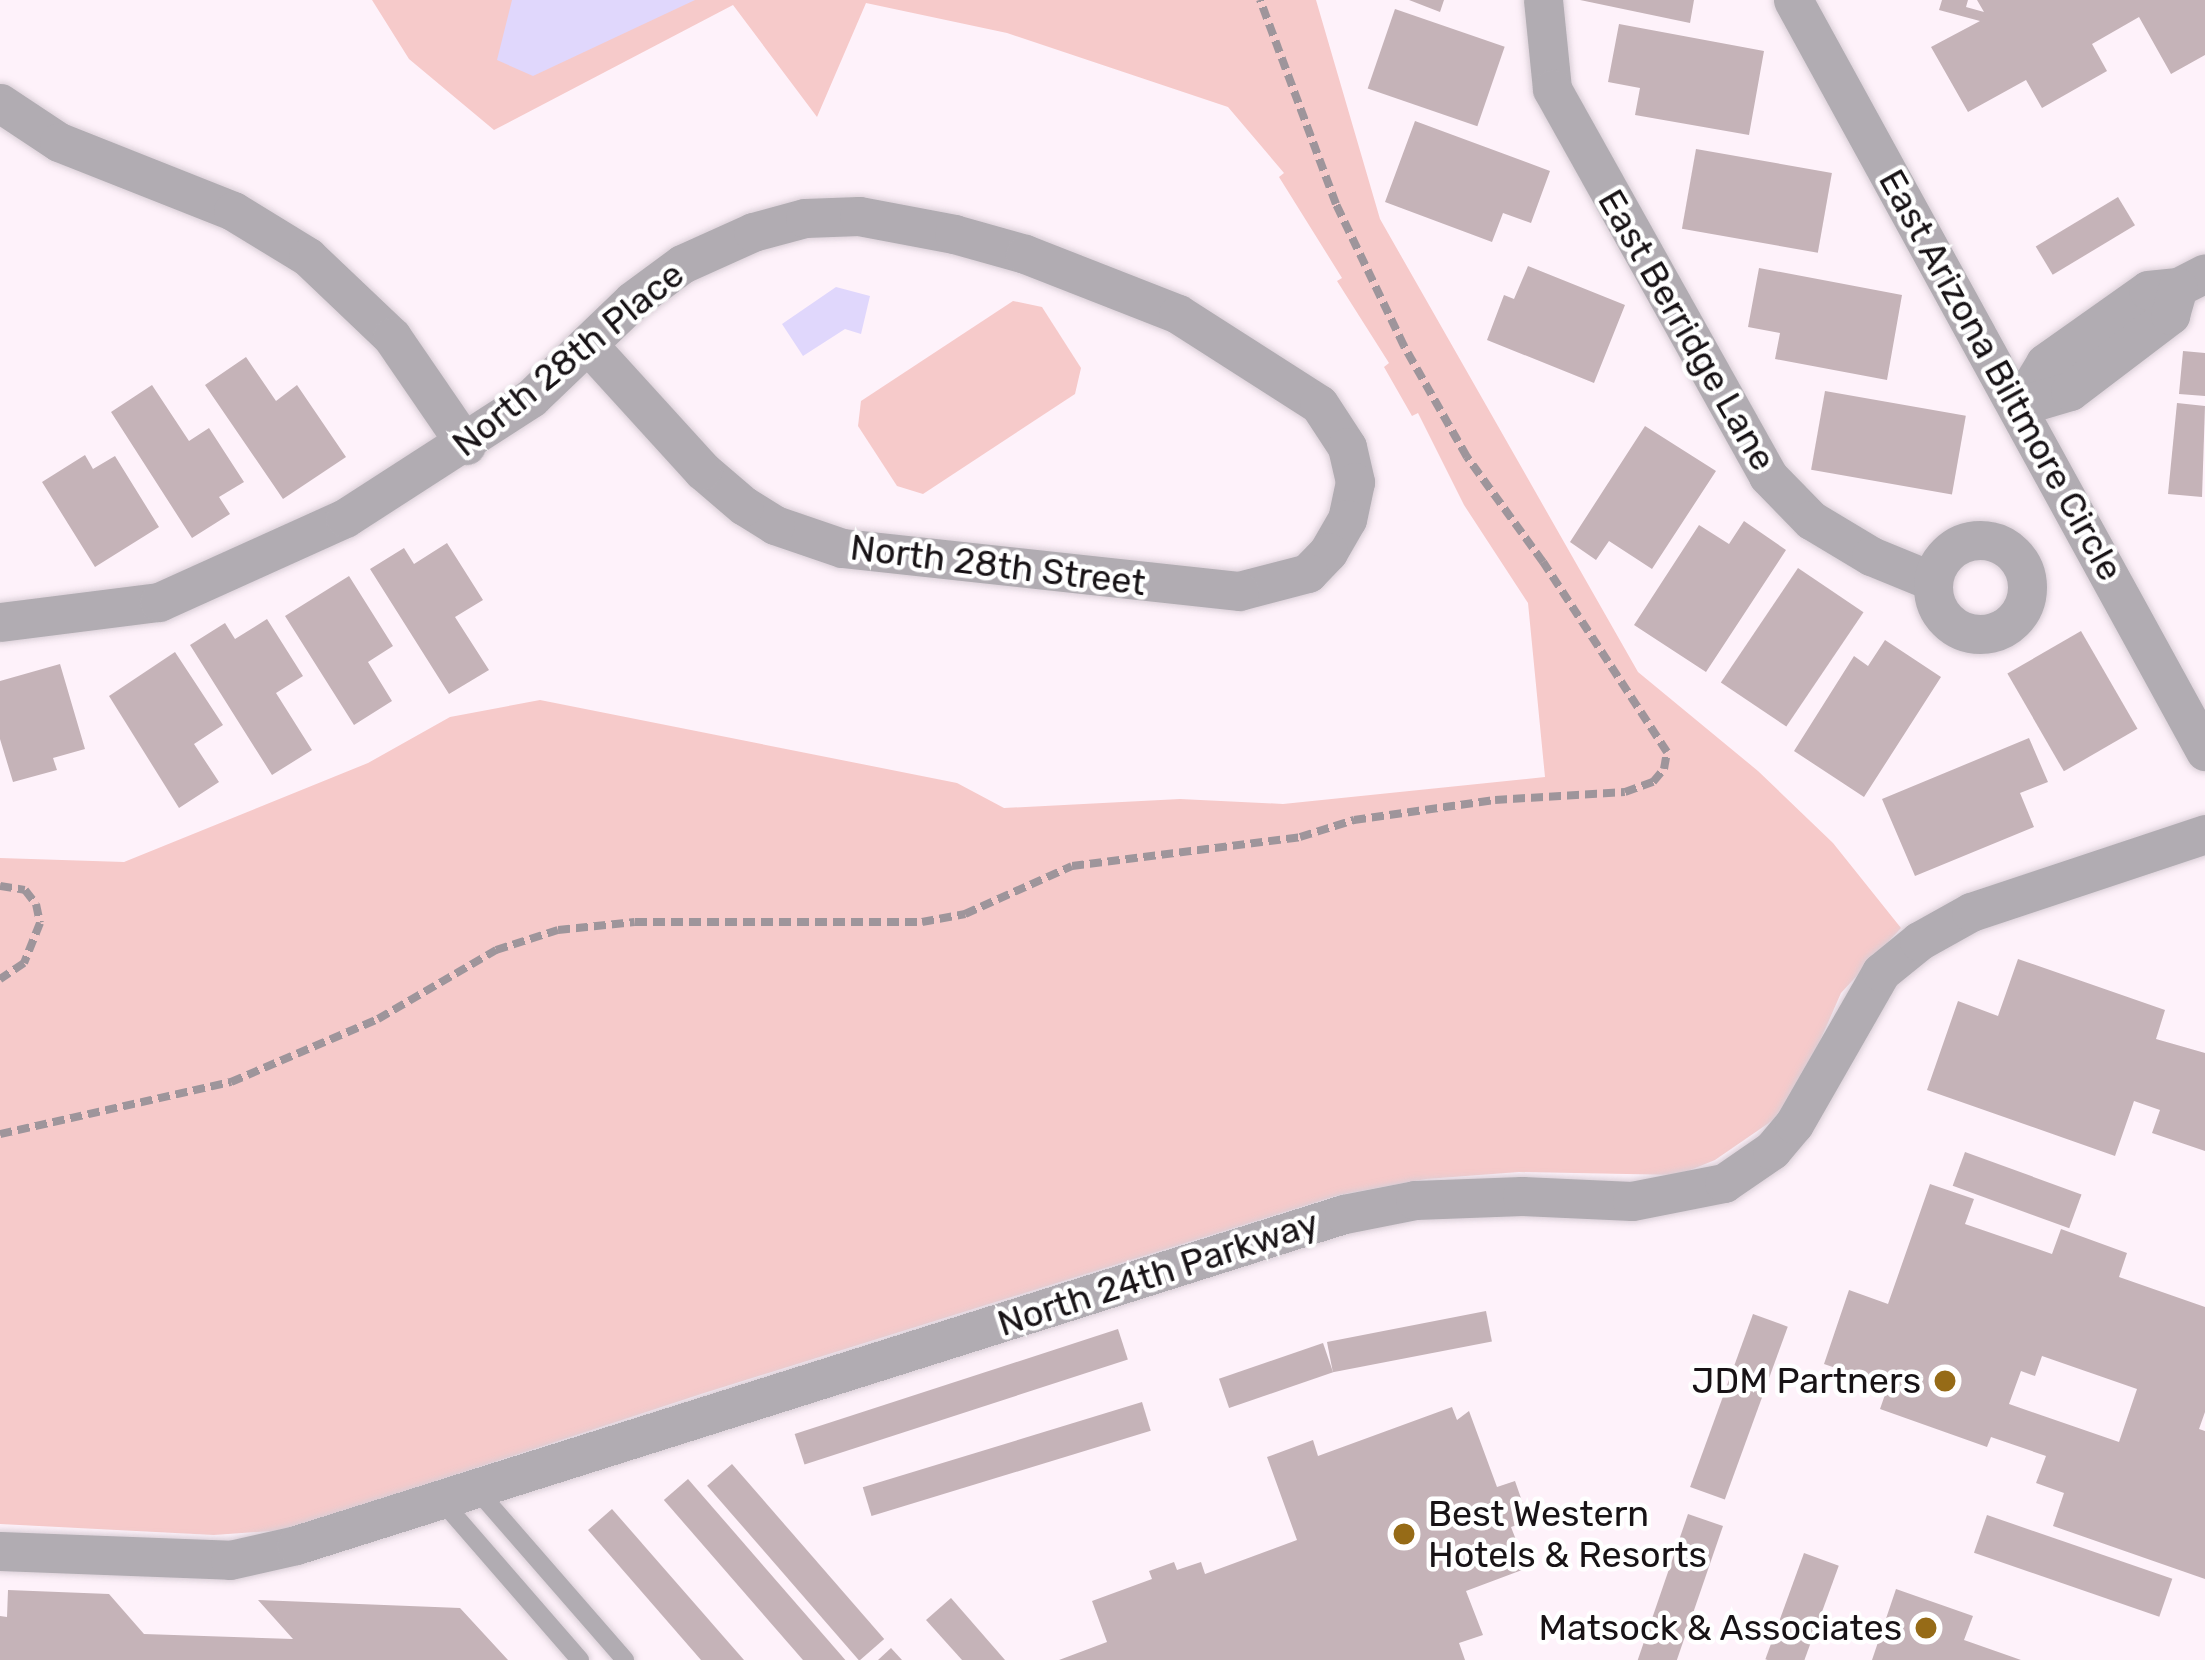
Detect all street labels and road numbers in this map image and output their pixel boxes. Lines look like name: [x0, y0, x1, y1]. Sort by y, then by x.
street label: East Arizona Biltmore Circle: [1870, 162, 2132, 588]
street label: East Berridge Lane: [1589, 182, 1785, 478]
street label: North 28th Place: [444, 253, 692, 465]
street label: North 28th Street: [848, 525, 1148, 605]
street label: North 24th Parkway: [992, 1201, 1324, 1345]

